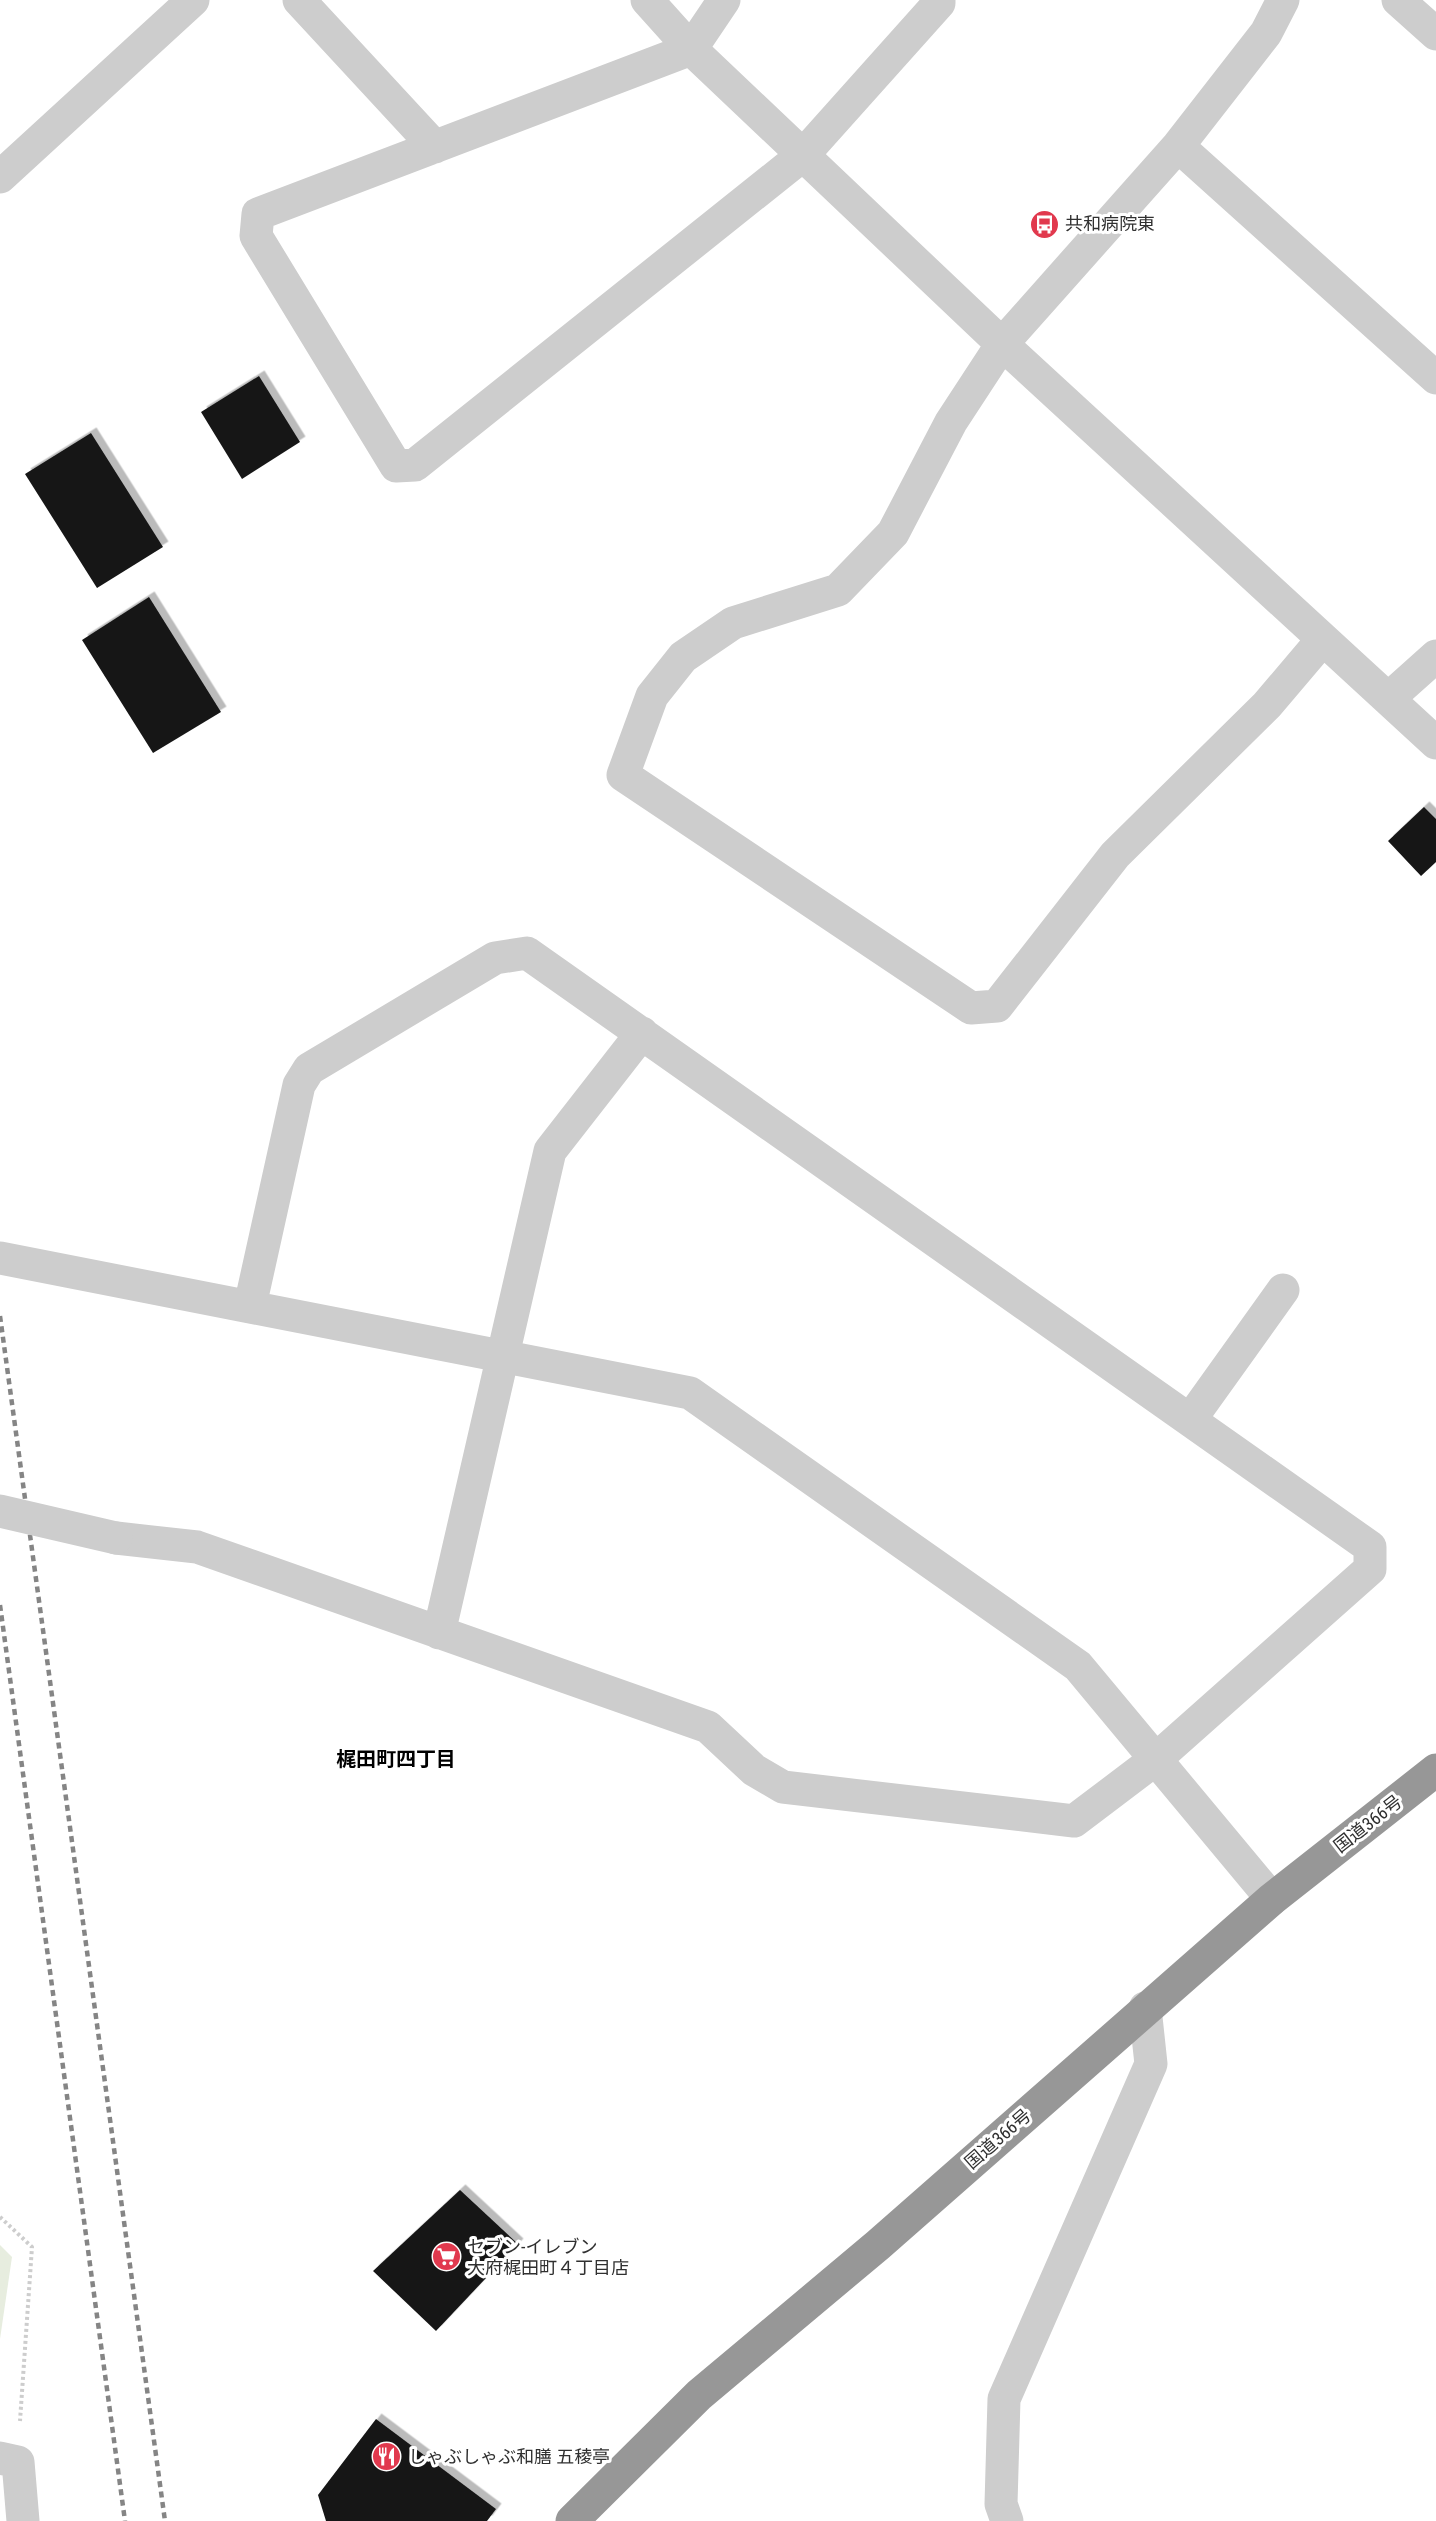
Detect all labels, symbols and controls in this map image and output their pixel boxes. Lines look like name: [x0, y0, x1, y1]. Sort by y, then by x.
bus stop icon: 共和病院東: [1028, 208, 1060, 240]
place label: 共和病院東: [1065, 213, 1155, 234]
district label: 梶田町四丁目: [336, 1747, 456, 1771]
street label: 国道366号: [1329, 1790, 1406, 1857]
street label: 国道366号: [960, 2104, 1035, 2173]
place label: セブン-イレブン 大府梶田町４丁目店: [467, 2236, 629, 2278]
supermarket icon: セブン-イレブン 大府梶田町４丁目店: [430, 2241, 462, 2273]
restaurant icon: しゃぶしゃぶ和膳 五稜亭: [371, 2441, 403, 2473]
place label: しゃぶしゃぶ和膳 五稜亭: [408, 2446, 610, 2467]

